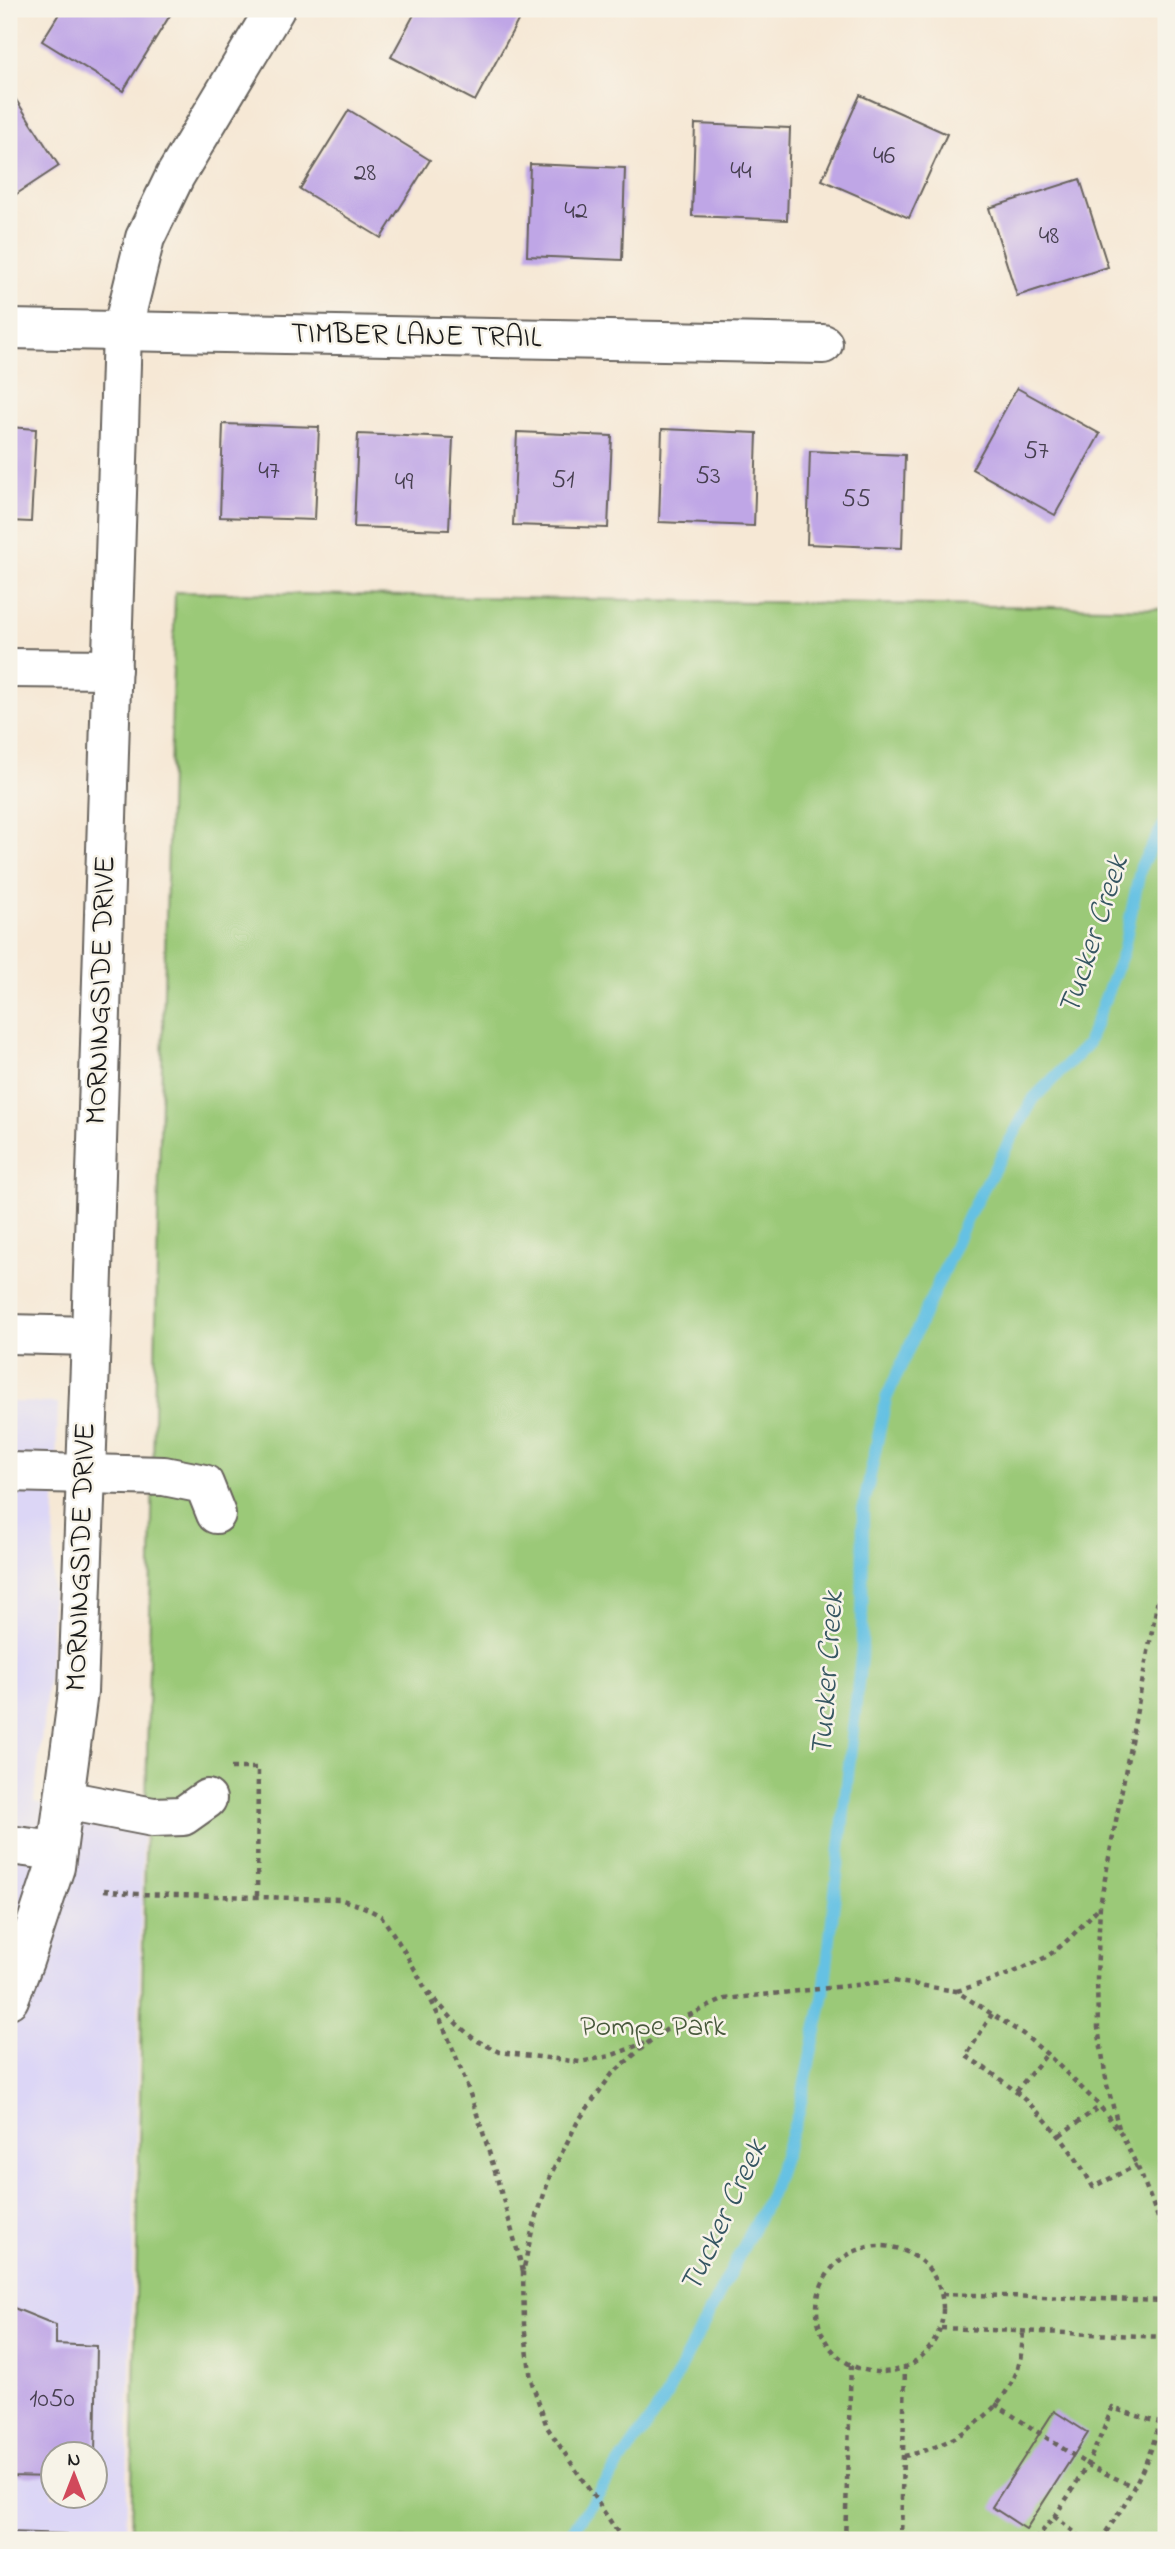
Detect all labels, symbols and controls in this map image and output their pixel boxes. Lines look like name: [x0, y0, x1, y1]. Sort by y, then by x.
house number: 46: [873, 138, 895, 176]
house number: 44: [730, 153, 752, 191]
house number: 28: [354, 155, 377, 193]
house number: 42: [564, 193, 588, 231]
house number: 48: [1039, 218, 1059, 256]
street label: TIMBER LANE TRAIL: [290, 313, 543, 361]
house number: 57: [1023, 433, 1049, 471]
house number: 47: [258, 453, 280, 491]
house number: 53: [695, 458, 721, 496]
house number: 51: [551, 462, 575, 500]
house number: 49: [395, 464, 413, 502]
house number: 55: [841, 481, 871, 519]
water label: Tucker Creek: [1047, 848, 1143, 1022]
street label: MORNINGSIDE DRIVE: [75, 855, 129, 1125]
street label: MORNINGSIDE DRIVE: [55, 1422, 109, 1692]
water label: Tucker Creek: [800, 1588, 858, 1758]
park label: Pompe Park: [580, 2006, 727, 2050]
water label: Tucker Creek: [669, 2130, 782, 2302]
house number: 1050: [29, 2381, 75, 2419]
north arrow: [38, 2440, 108, 2510]
text: N: [68, 2447, 81, 2474]

